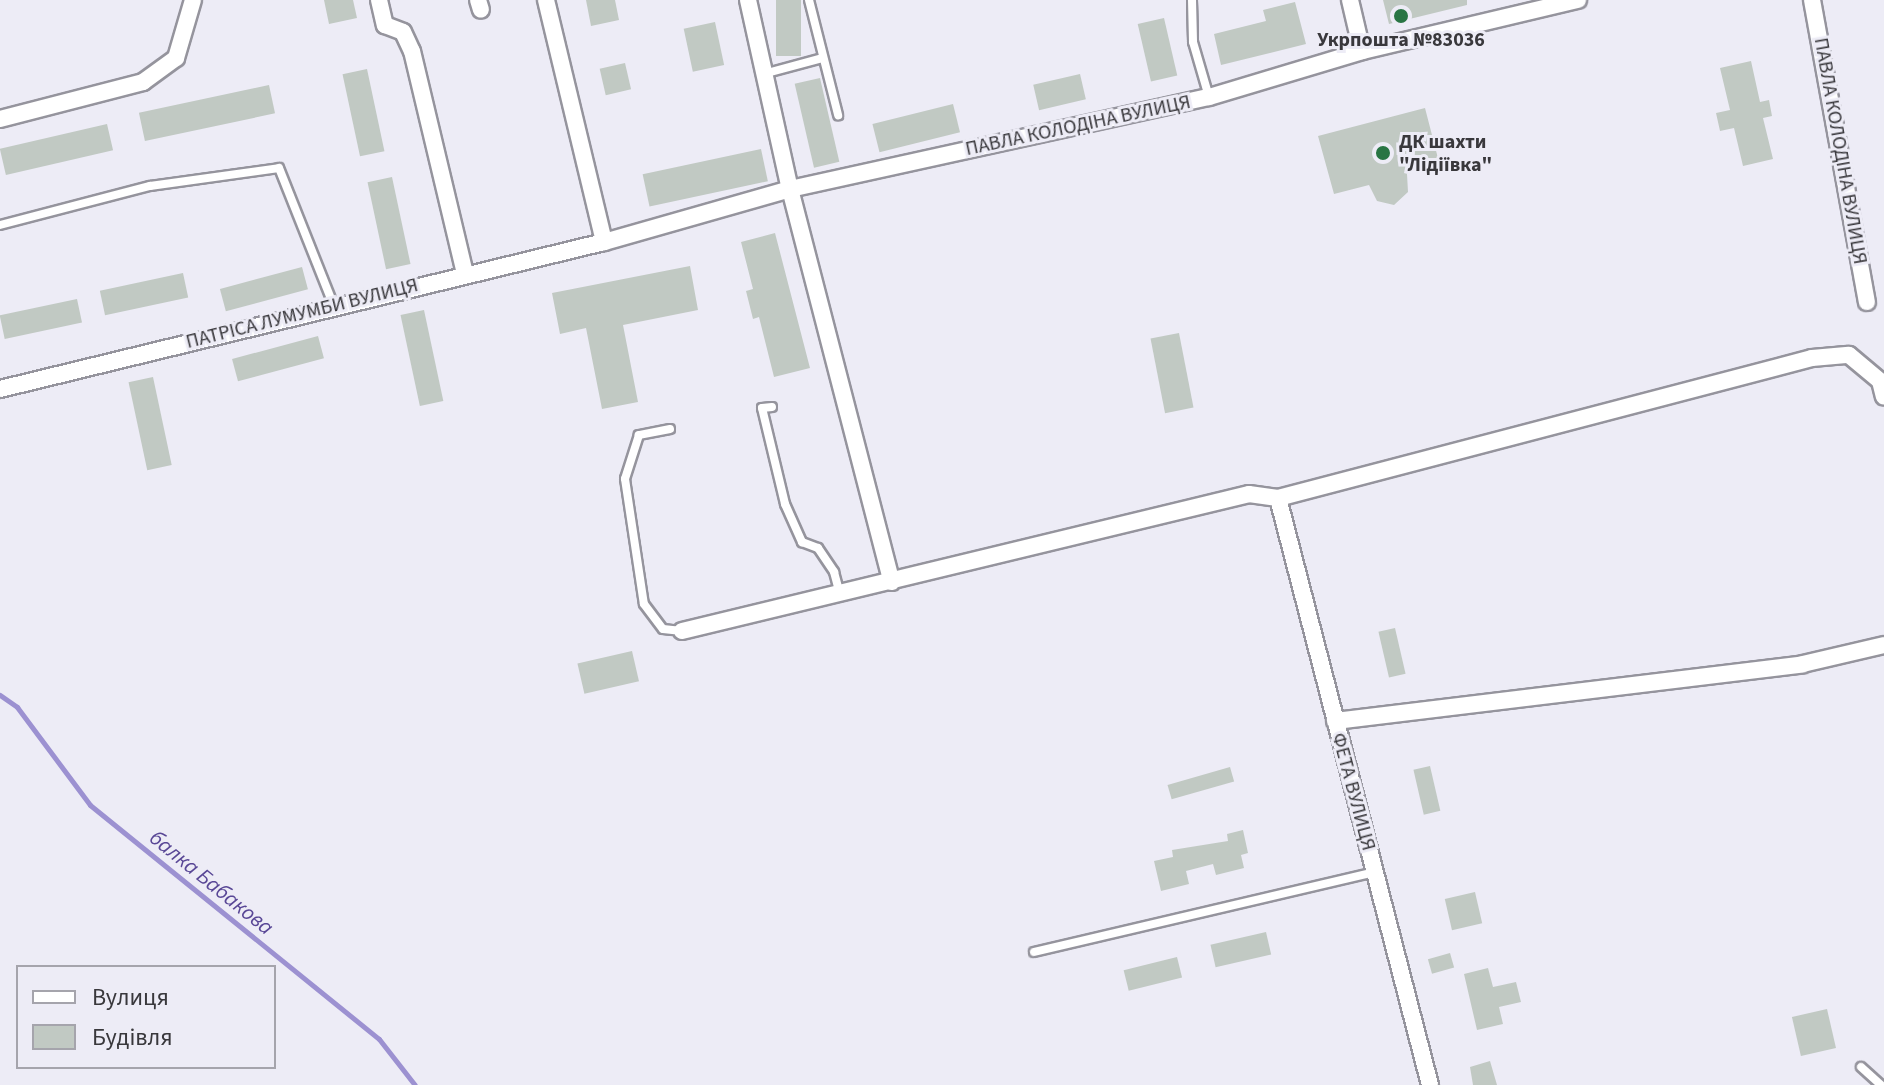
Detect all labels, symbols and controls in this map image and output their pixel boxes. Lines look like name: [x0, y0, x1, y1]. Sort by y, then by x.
marker: Укрпошта №83036: [1392, 7, 1410, 25]
place label: Укрпошта №83036: [1317, 28, 1485, 52]
street label: ПАВЛА КОЛОДІНА ВУЛИЦЯ: [1808, 36, 1872, 266]
street label: ПАВЛА КОЛОДІНА ВУЛИЦЯ: [963, 90, 1193, 162]
place label: ДК шахти "Лідіївка": [1399, 130, 1492, 177]
marker: ДК шахти "Лідіївка": [1374, 144, 1392, 162]
street label: ПАТРІСА ЛУМУМБИ ВУЛИЦЯ: [183, 274, 421, 354]
street label: ФЕТА ВУЛИЦЯ: [1326, 730, 1380, 854]
water label: балка Бабакова: [144, 825, 278, 941]
legend: [16, 965, 276, 1069]
text: Вулиця: [92, 980, 169, 1015]
text: Будівля: [92, 1020, 173, 1055]

